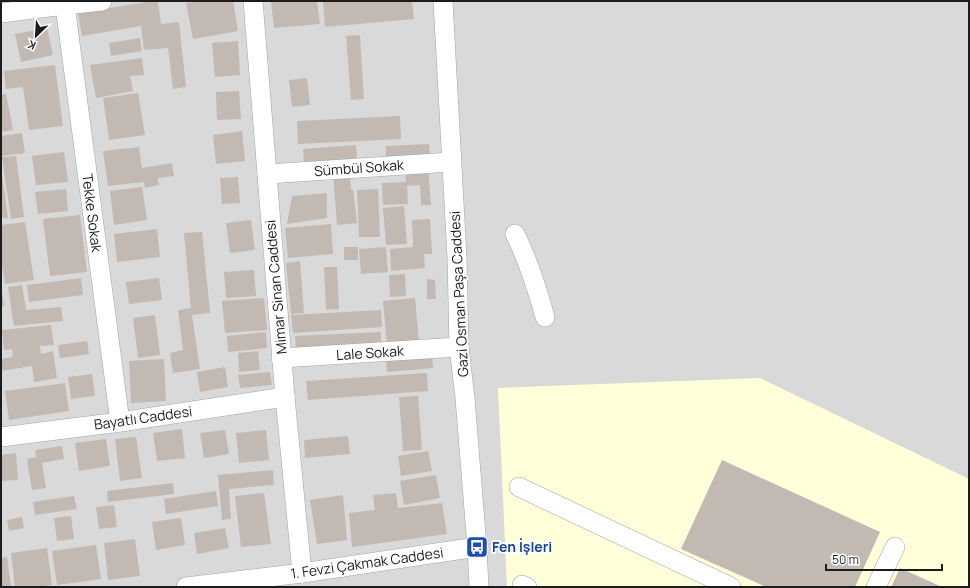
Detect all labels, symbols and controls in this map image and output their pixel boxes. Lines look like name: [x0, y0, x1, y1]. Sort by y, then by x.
north arrow: [16, 16, 56, 56]
text: K: [24, 37, 38, 54]
street label: Sümbül Sokak: [313, 155, 406, 180]
street label: Tekke Sokak: [78, 173, 107, 254]
street label: Gazi Osman Paşa Caddesi: [445, 210, 472, 378]
street label: Mimar Sinan Caddesi: [260, 219, 291, 355]
street label: Lale Sokak: [336, 341, 405, 364]
street label: Bayatlı Caddesi: [93, 401, 193, 434]
bus stop icon: Fen İşleri: [464, 534, 490, 560]
place label: Fen İşleri: [492, 537, 552, 556]
street label: 1. Fevzi Çakmak Caddesi: [289, 542, 444, 583]
scale bar: [826, 546, 942, 572]
text: 50 m: [832, 551, 859, 568]

